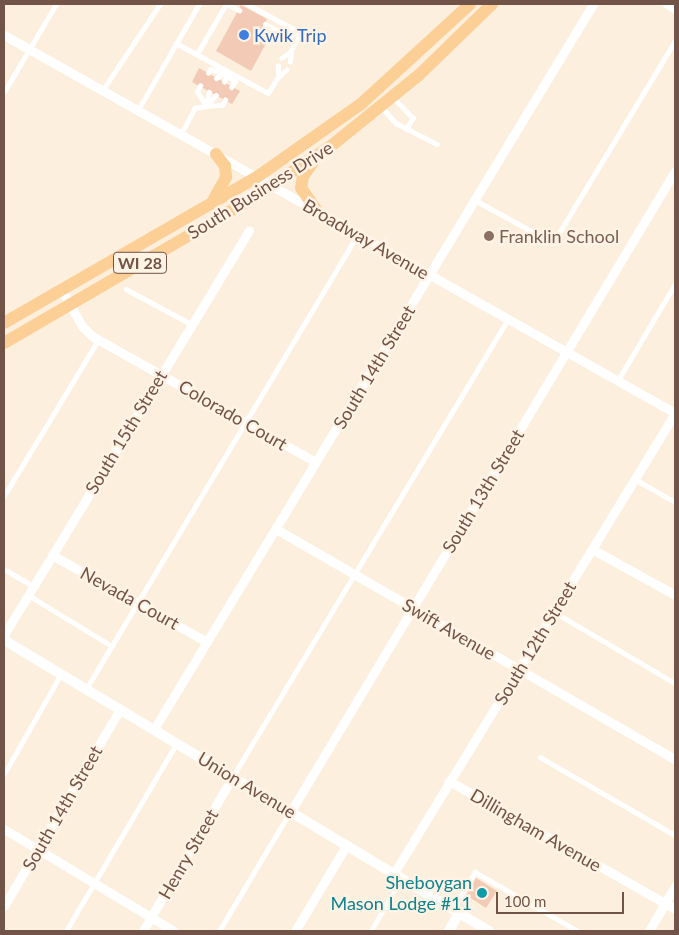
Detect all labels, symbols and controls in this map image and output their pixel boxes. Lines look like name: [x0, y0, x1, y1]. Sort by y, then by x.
place label: Kwik Trip: [254, 24, 327, 46]
marker: Kwik Trip: [238, 29, 250, 41]
street label: South Business Drive: [183, 137, 337, 243]
street label: Broadway Avenue: [299, 194, 433, 284]
place label: Franklin School: [499, 225, 619, 247]
marker: Franklin School: [483, 230, 495, 242]
road number: WI 28: [112, 250, 168, 276]
street label: South 14th Street: [329, 301, 419, 433]
street label: South 15th Street: [81, 366, 171, 498]
street label: Colorado Court: [175, 375, 291, 455]
street label: South 13th Street: [438, 425, 528, 557]
street label: Nevada Court: [77, 562, 183, 634]
street label: South 12th Street: [490, 577, 580, 709]
street label: Swift Avenue: [398, 594, 500, 664]
street label: South 14th Street: [18, 742, 106, 874]
street label: Union Avenue: [194, 747, 300, 823]
street label: Dillingham Avenue: [466, 784, 606, 876]
street label: Henry Street: [153, 805, 223, 903]
place label: Sheboygan Mason Lodge #11: [330, 872, 472, 914]
scale bar: [499, 882, 626, 914]
marker: Sheboygan Mason Lodge #11: [476, 887, 488, 899]
text: 100 m: [504, 892, 546, 910]

